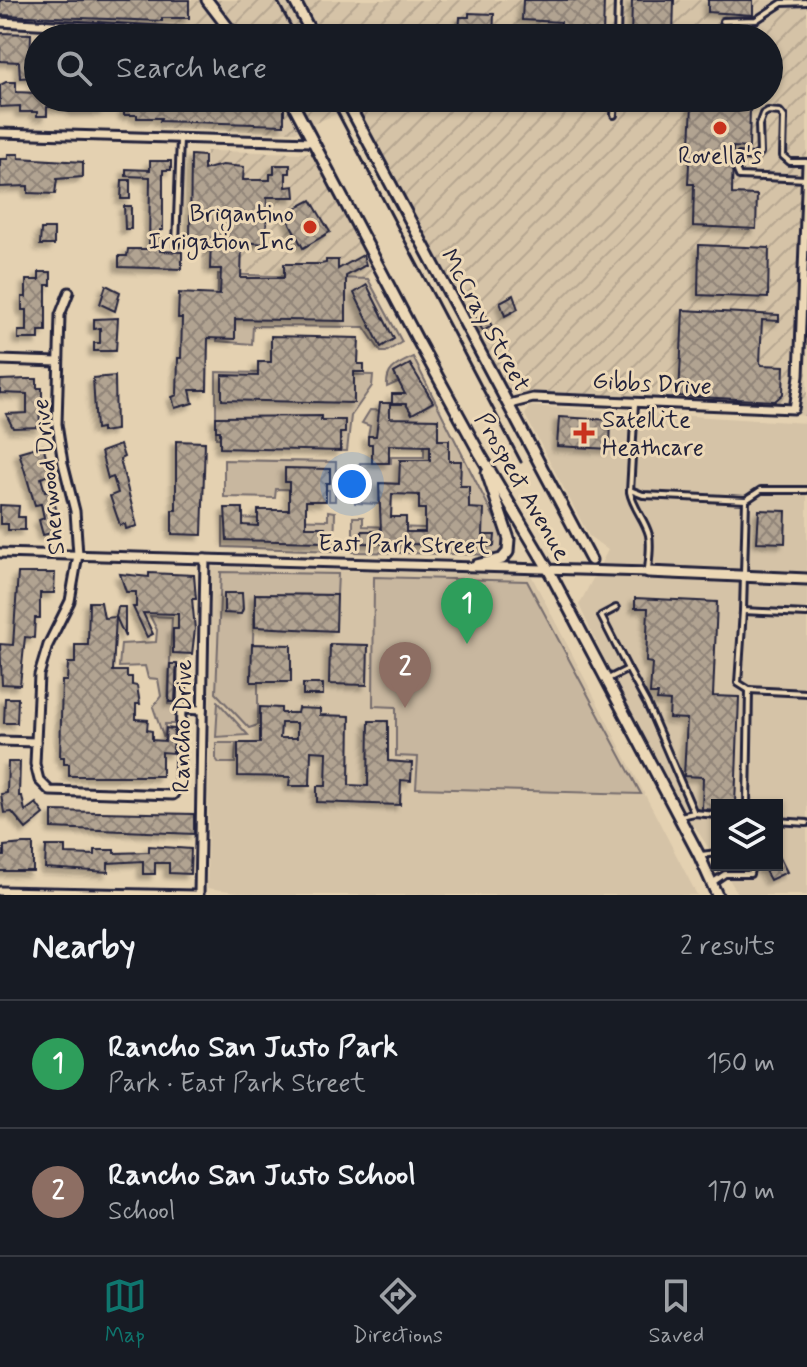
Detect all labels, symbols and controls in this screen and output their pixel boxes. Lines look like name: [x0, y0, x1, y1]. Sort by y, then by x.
search box: [24, 24, 783, 112]
icon: search: [52, 46, 96, 90]
text: Search here: [116, 49, 267, 88]
marker: Rovella's: [711, 119, 729, 137]
place label: Rovella's: [678, 141, 762, 172]
place label: Brigantino Irrigation Inc: [148, 199, 294, 260]
marker: Brigantino Irrigation Inc: [301, 218, 319, 236]
street label: McCray Street: [433, 244, 537, 398]
street label: Gibbs Drive: [591, 366, 712, 403]
street label: Sherwood Drive: [26, 397, 73, 557]
place label: Satellite Heathcare: [602, 405, 704, 464]
street label: Prospect Avenue: [467, 407, 577, 567]
marker: Satellite Heathcare: [573, 422, 595, 444]
your location: [332, 464, 372, 504]
street label: East Park Street: [318, 529, 490, 562]
pin: 1: [441, 578, 493, 644]
pin: 2: [379, 642, 431, 708]
street label: Rancho Drive: [167, 659, 200, 793]
map controls: [711, 799, 783, 871]
button: layers: [711, 799, 783, 871]
text: Nearby: [32, 925, 136, 970]
text: 2 results: [680, 930, 775, 964]
text: Rancho San Justo Park: [108, 1028, 398, 1067]
text: 1: [52, 1047, 64, 1081]
text: 150 m: [706, 1047, 775, 1081]
text: Park · East Park Street: [108, 1067, 366, 1101]
text: Rancho San Justo School: [108, 1156, 416, 1195]
text: 2: [52, 1175, 64, 1209]
text: 170 m: [707, 1175, 775, 1209]
text: School: [108, 1195, 175, 1229]
tab: Map: [103, 1274, 147, 1350]
tab: Directions: [352, 1274, 443, 1350]
tab: Saved: [649, 1274, 704, 1350]

